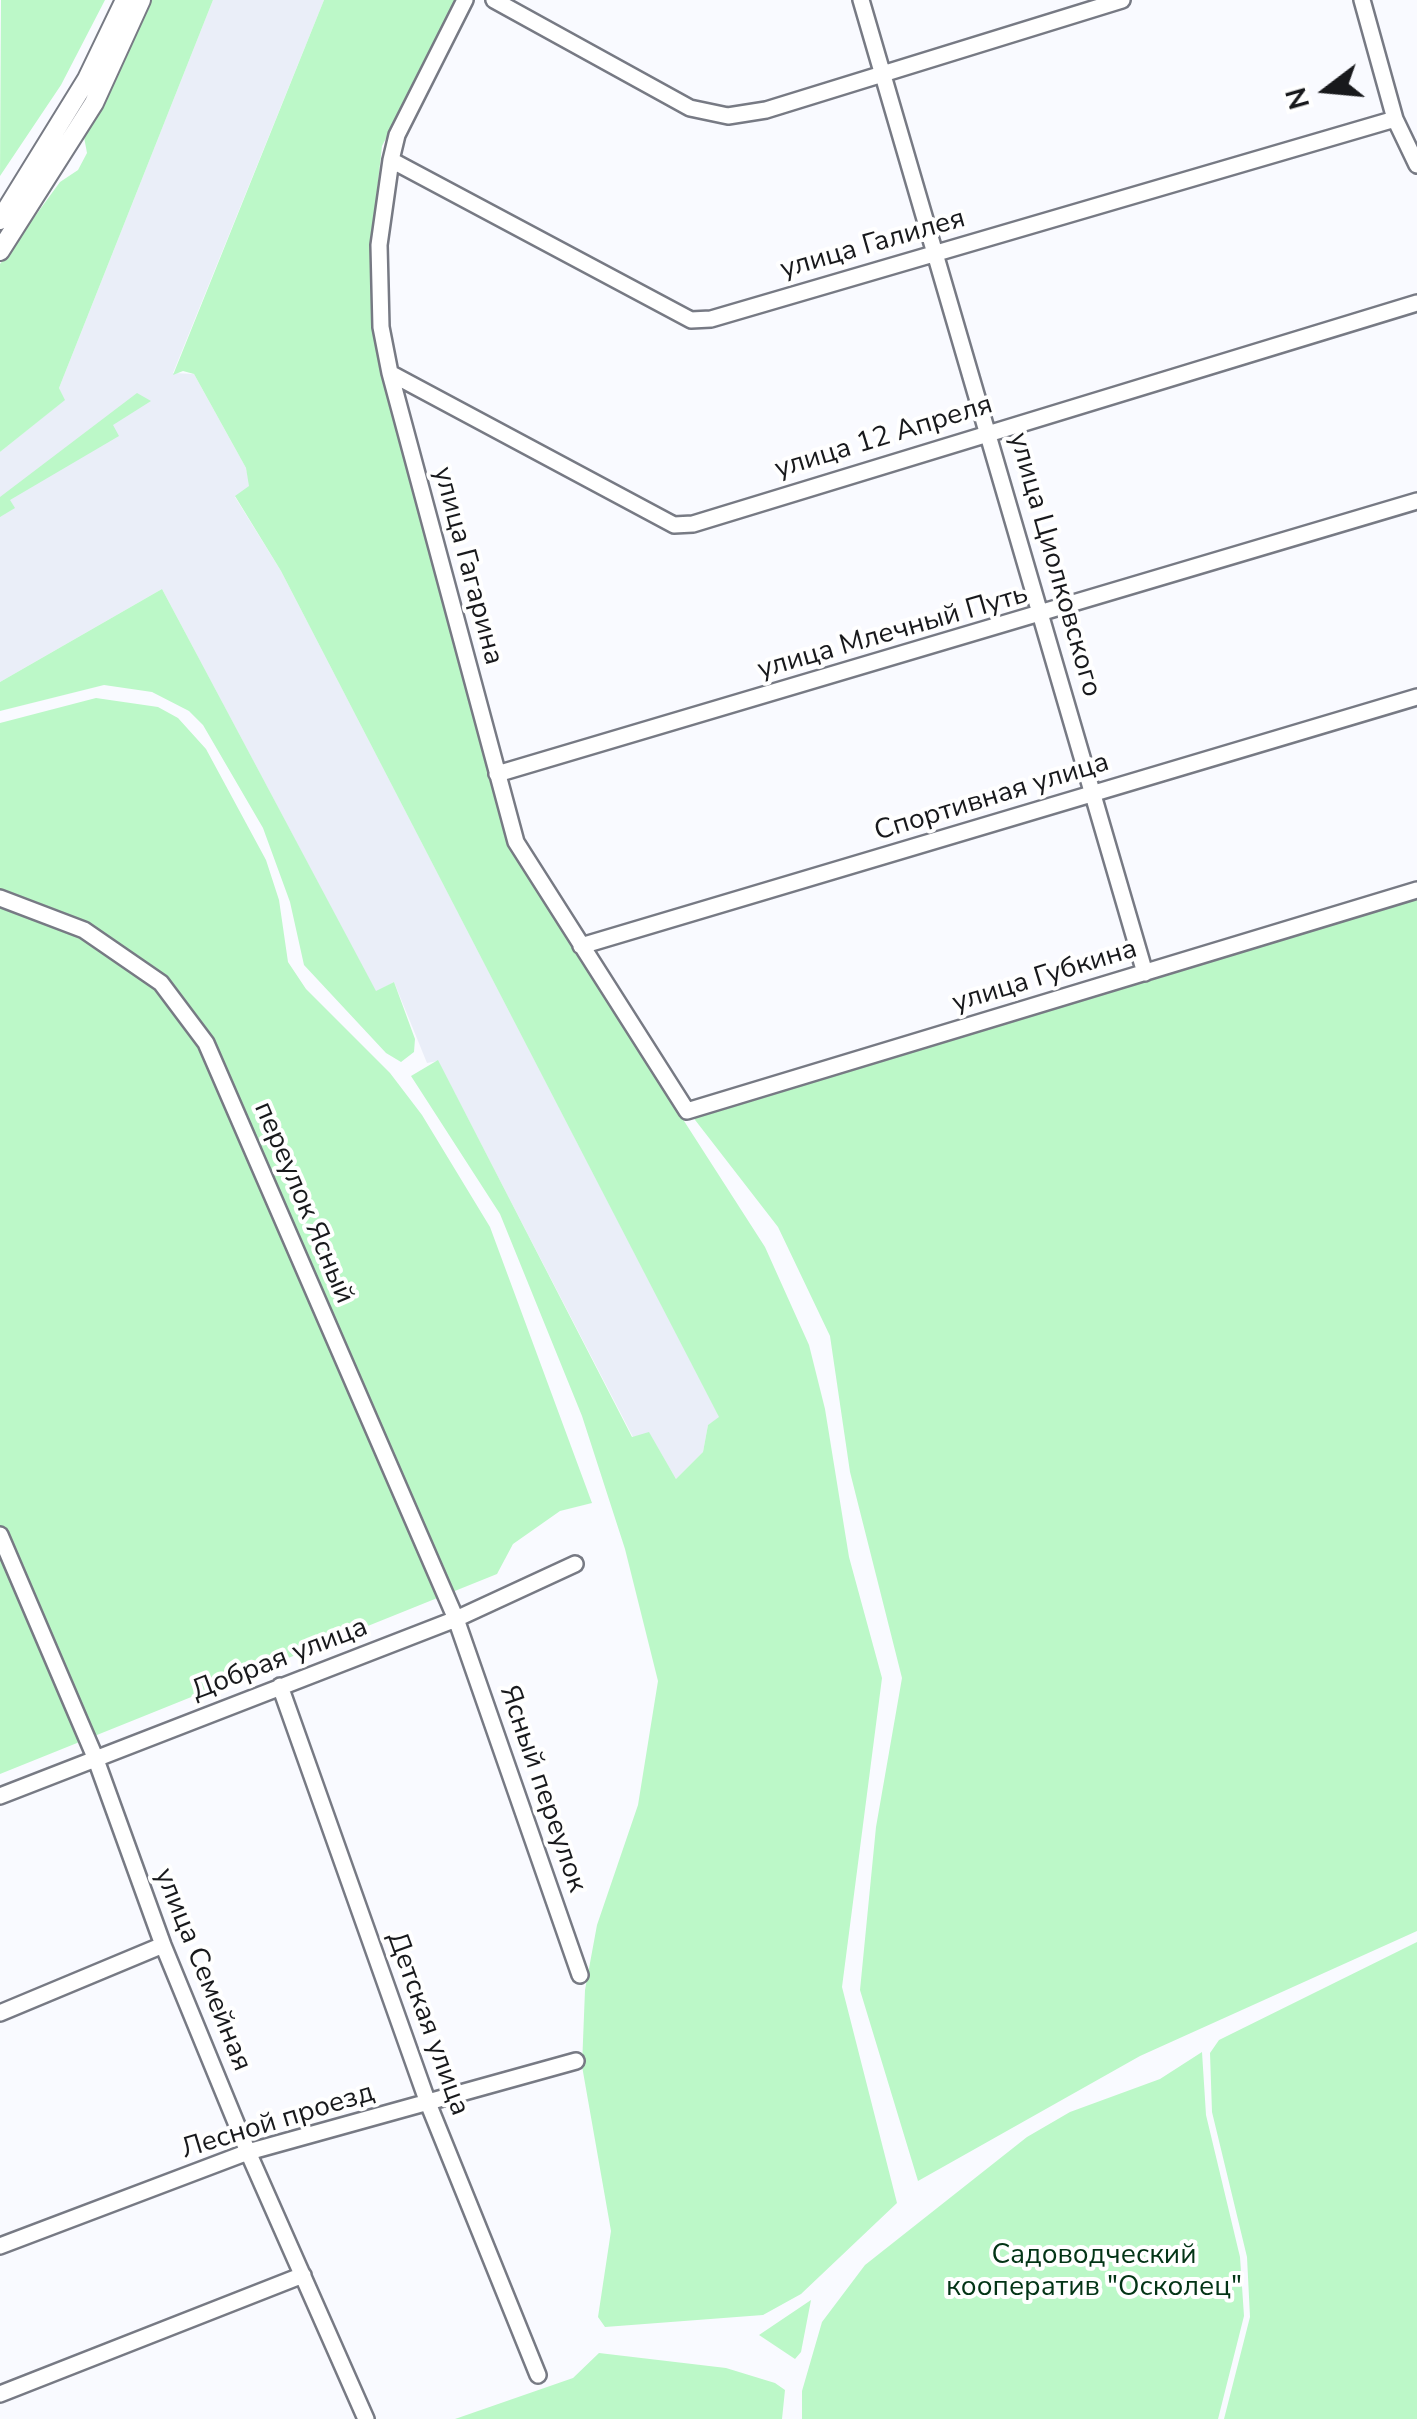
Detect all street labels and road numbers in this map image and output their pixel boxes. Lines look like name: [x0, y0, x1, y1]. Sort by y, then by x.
street label: улица Галилея: [777, 203, 969, 287]
street label: улица 12 Апреля: [771, 389, 997, 487]
street label: улица Циолковского: [1000, 429, 1108, 701]
street label: улица Гагарина: [424, 463, 510, 669]
street label: улица Млечный Путь: [754, 578, 1032, 688]
street label: Спортивная улица: [871, 746, 1113, 850]
street label: улица Губкина: [949, 933, 1141, 1021]
street label: переулок Ясный: [245, 1097, 361, 1309]
street label: Добрая улица: [187, 1611, 373, 1709]
street label: Ясный переулок: [491, 1681, 593, 1897]
street label: улица Семейная: [146, 1864, 258, 2076]
street label: Детская улица: [378, 1928, 476, 2120]
street label: Лесной проезд: [178, 2077, 378, 2167]

